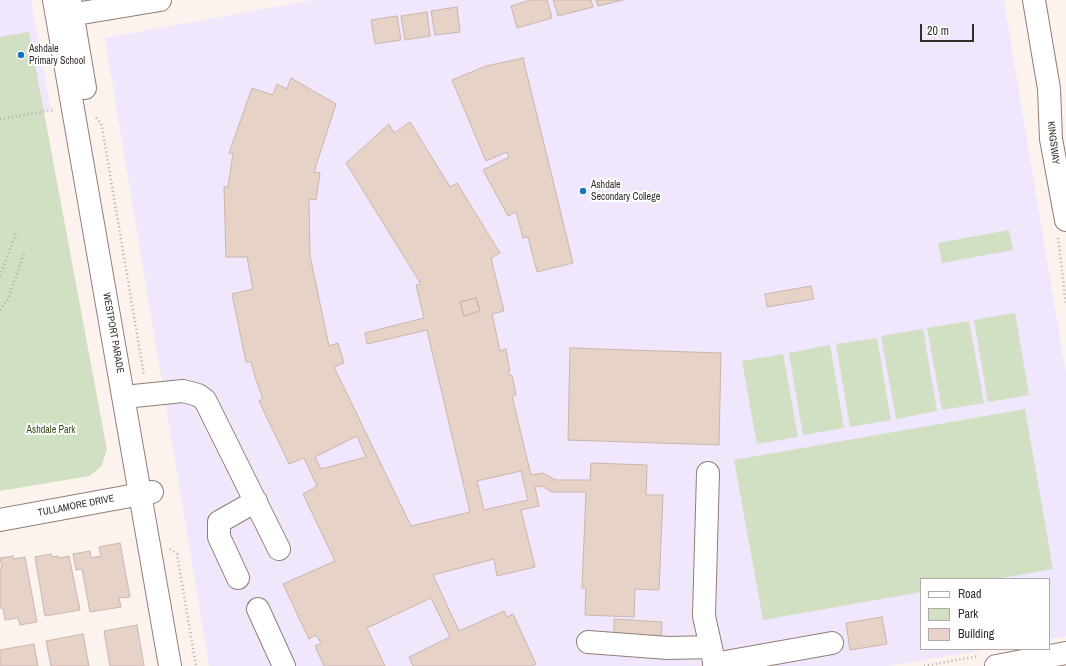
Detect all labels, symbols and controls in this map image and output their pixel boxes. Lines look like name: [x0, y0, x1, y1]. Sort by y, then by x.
scale bar: [922, 16, 976, 42]
text: 20 m: [927, 23, 949, 39]
place label: Ashdale Primary School: [29, 43, 85, 66]
marker: Ashdale Primary School: [16, 50, 26, 60]
street label: KINGSWAY: [1044, 121, 1062, 165]
place label: Ashdale Secondary College: [591, 179, 660, 202]
marker: Ashdale Secondary College: [578, 186, 588, 196]
street label: WESTPORT PARADE: [100, 292, 126, 374]
park label: Ashdale Park: [27, 424, 75, 436]
street label: TULLAMORE DRIVE: [37, 493, 115, 519]
legend: [920, 578, 1050, 650]
text: Road: [958, 586, 982, 602]
text: Park: [958, 606, 978, 622]
text: Building: [958, 626, 994, 642]

